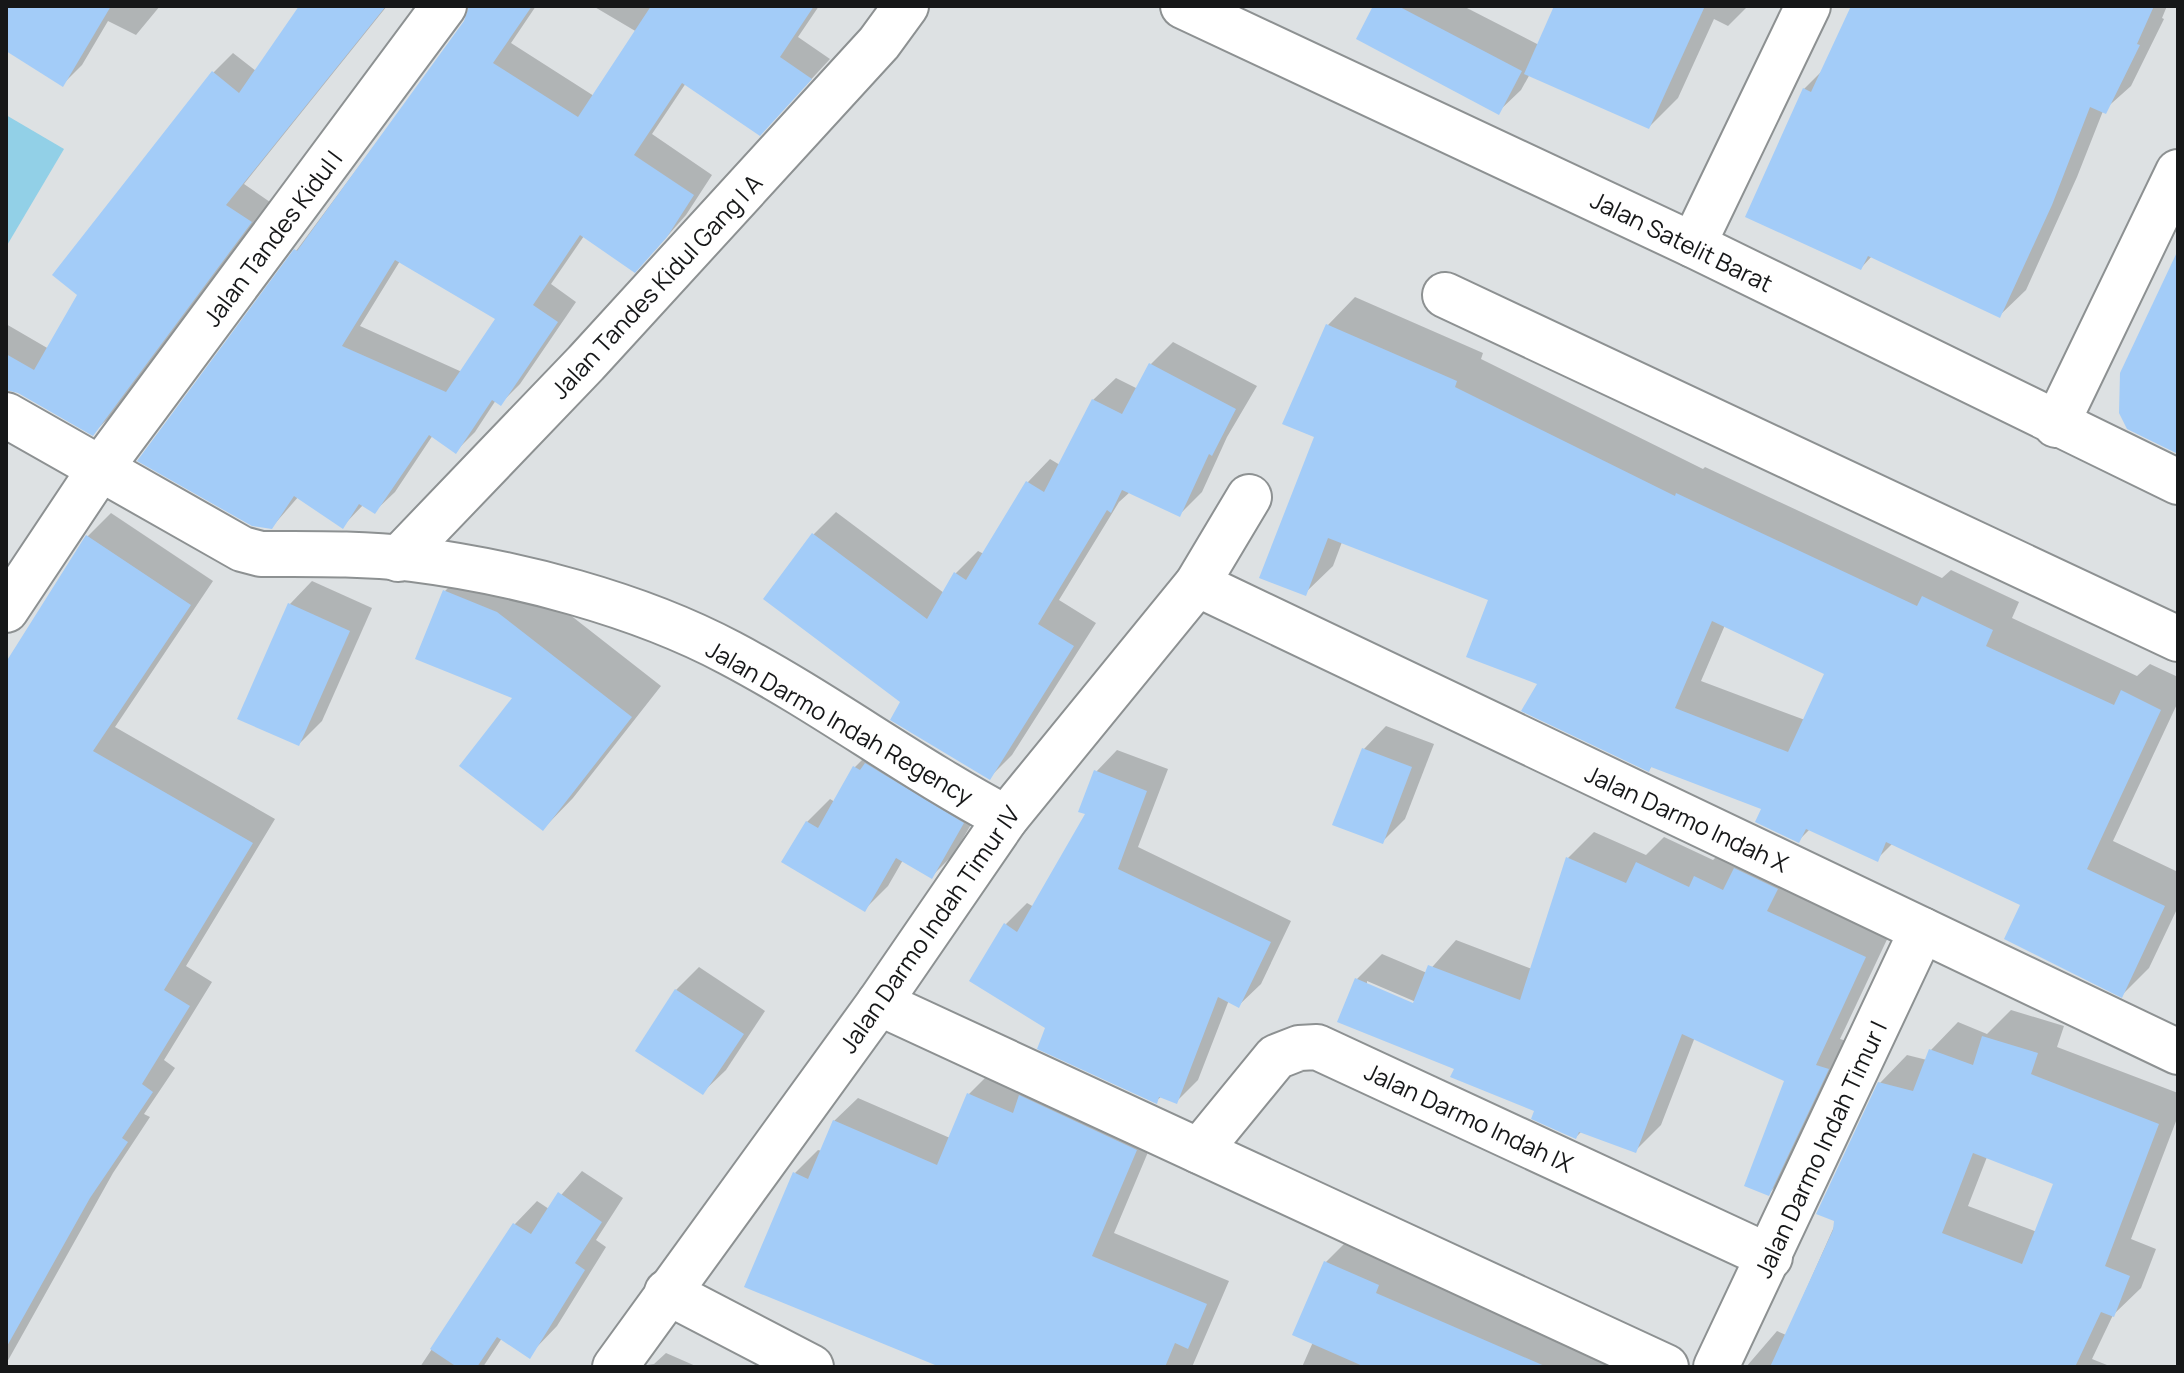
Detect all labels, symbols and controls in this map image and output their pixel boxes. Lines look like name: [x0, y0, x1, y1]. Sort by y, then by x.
street label: Jalan Tandes Kidul I: [195, 143, 349, 333]
street label: Jalan Tandes Kidul Gang I A: [543, 166, 769, 406]
street label: Jalan Satelit Barat: [1586, 183, 1778, 299]
street label: Jalan Darmo Indah Regency: [701, 632, 980, 812]
street label: Jalan Darmo Indah X: [1580, 756, 1794, 880]
street label: Jalan Darmo Indah Timur IV: [831, 799, 1027, 1059]
street label: Jalan Darmo Indah Timur I: [1746, 1015, 1894, 1283]
street label: Jalan Darmo Indah IX: [1359, 1054, 1579, 1180]

